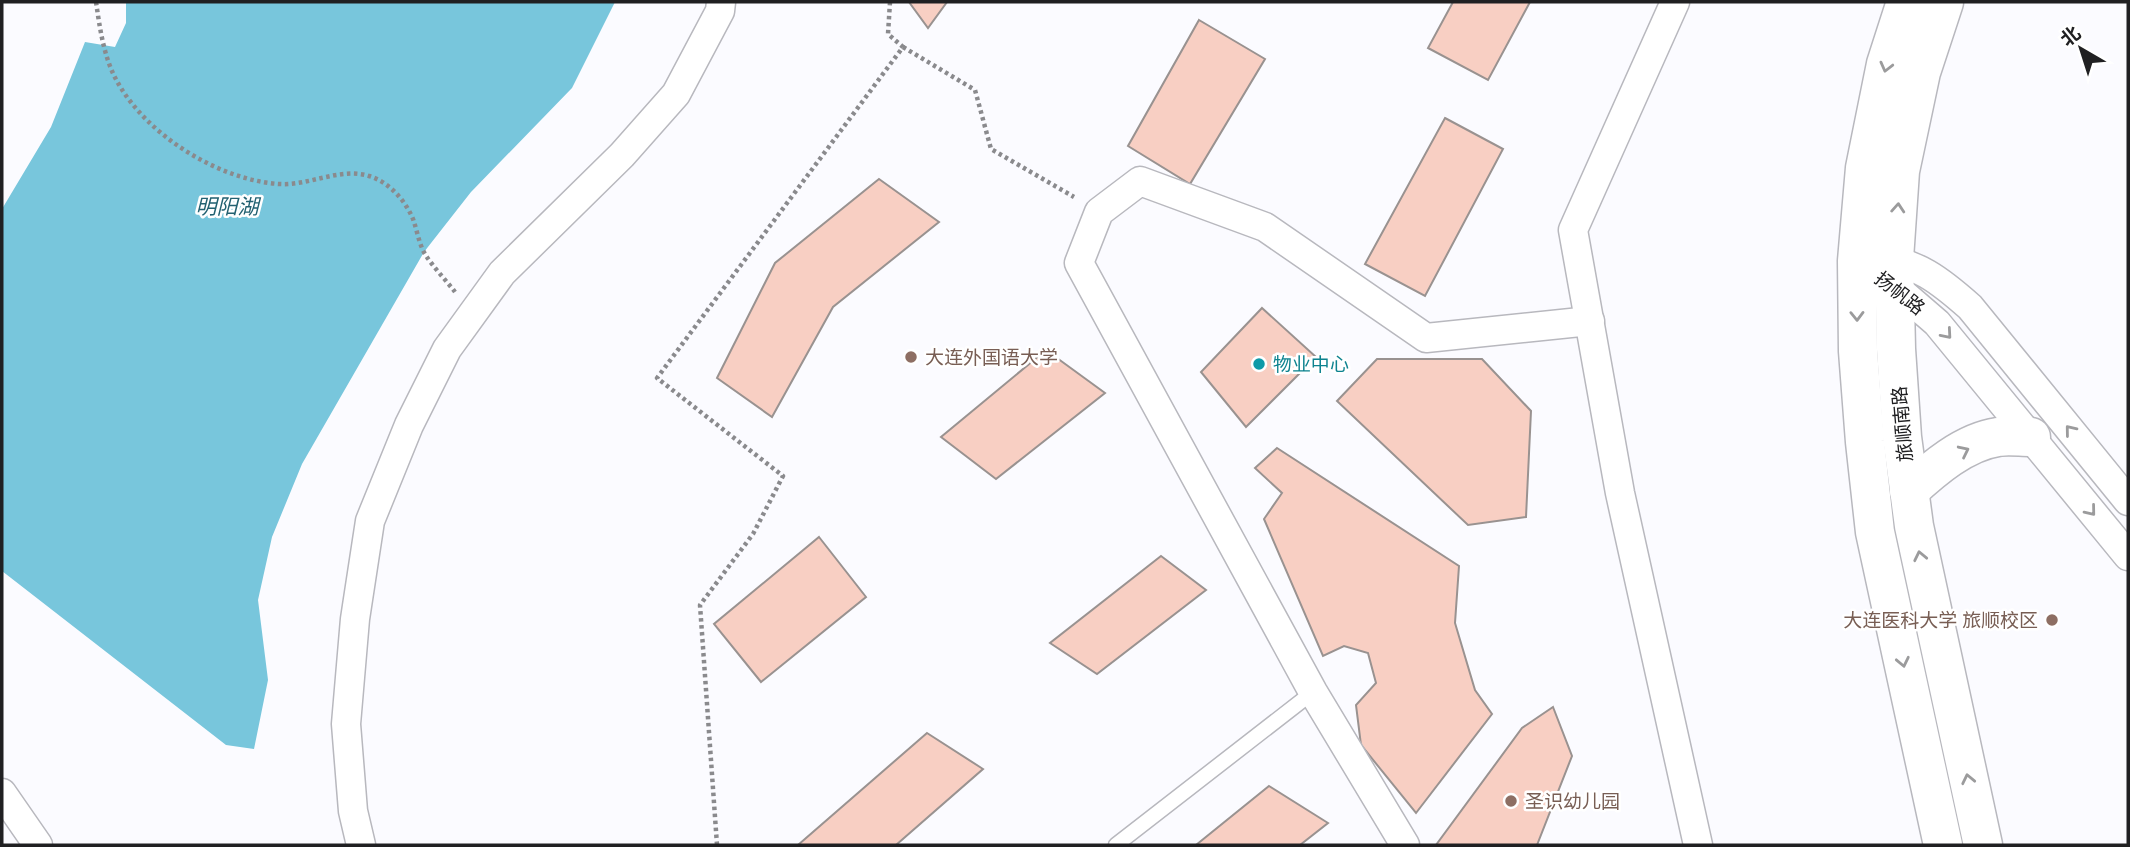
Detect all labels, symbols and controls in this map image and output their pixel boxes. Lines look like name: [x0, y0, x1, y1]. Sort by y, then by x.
north arrow: [2046, 14, 2116, 84]
text: 北: [2056, 21, 2085, 51]
one-way arrow: [1880, 61, 1894, 73]
water label: 明阳湖: [196, 194, 261, 219]
one-way arrow: [1890, 202, 1905, 213]
street label: 扬帆路: [1870, 267, 1929, 320]
one-way arrow: [1849, 312, 1865, 322]
one-way arrow: [1939, 326, 1951, 339]
place label: 大连外国语大学: [925, 346, 1058, 369]
marker: 大连外国语大学: [903, 349, 919, 365]
place label: 物业中心: [1273, 353, 1349, 376]
marker: 物业中心: [1251, 356, 1267, 372]
street label: 旅顺南路: [1888, 385, 1917, 463]
one-way arrow: [2065, 425, 2078, 437]
one-way arrow: [1956, 446, 1969, 459]
one-way arrow: [2083, 502, 2095, 515]
one-way arrow: [1914, 550, 1929, 562]
place label: 大连医科大学 旅顺校区: [1843, 609, 2038, 632]
marker: 大连医科大学 旅顺校区: [2044, 612, 2060, 628]
one-way arrow: [1895, 656, 1910, 668]
one-way arrow: [1962, 773, 1977, 785]
place label: 圣识幼儿园: [1525, 790, 1620, 813]
marker: 圣识幼儿园: [1503, 793, 1519, 809]

